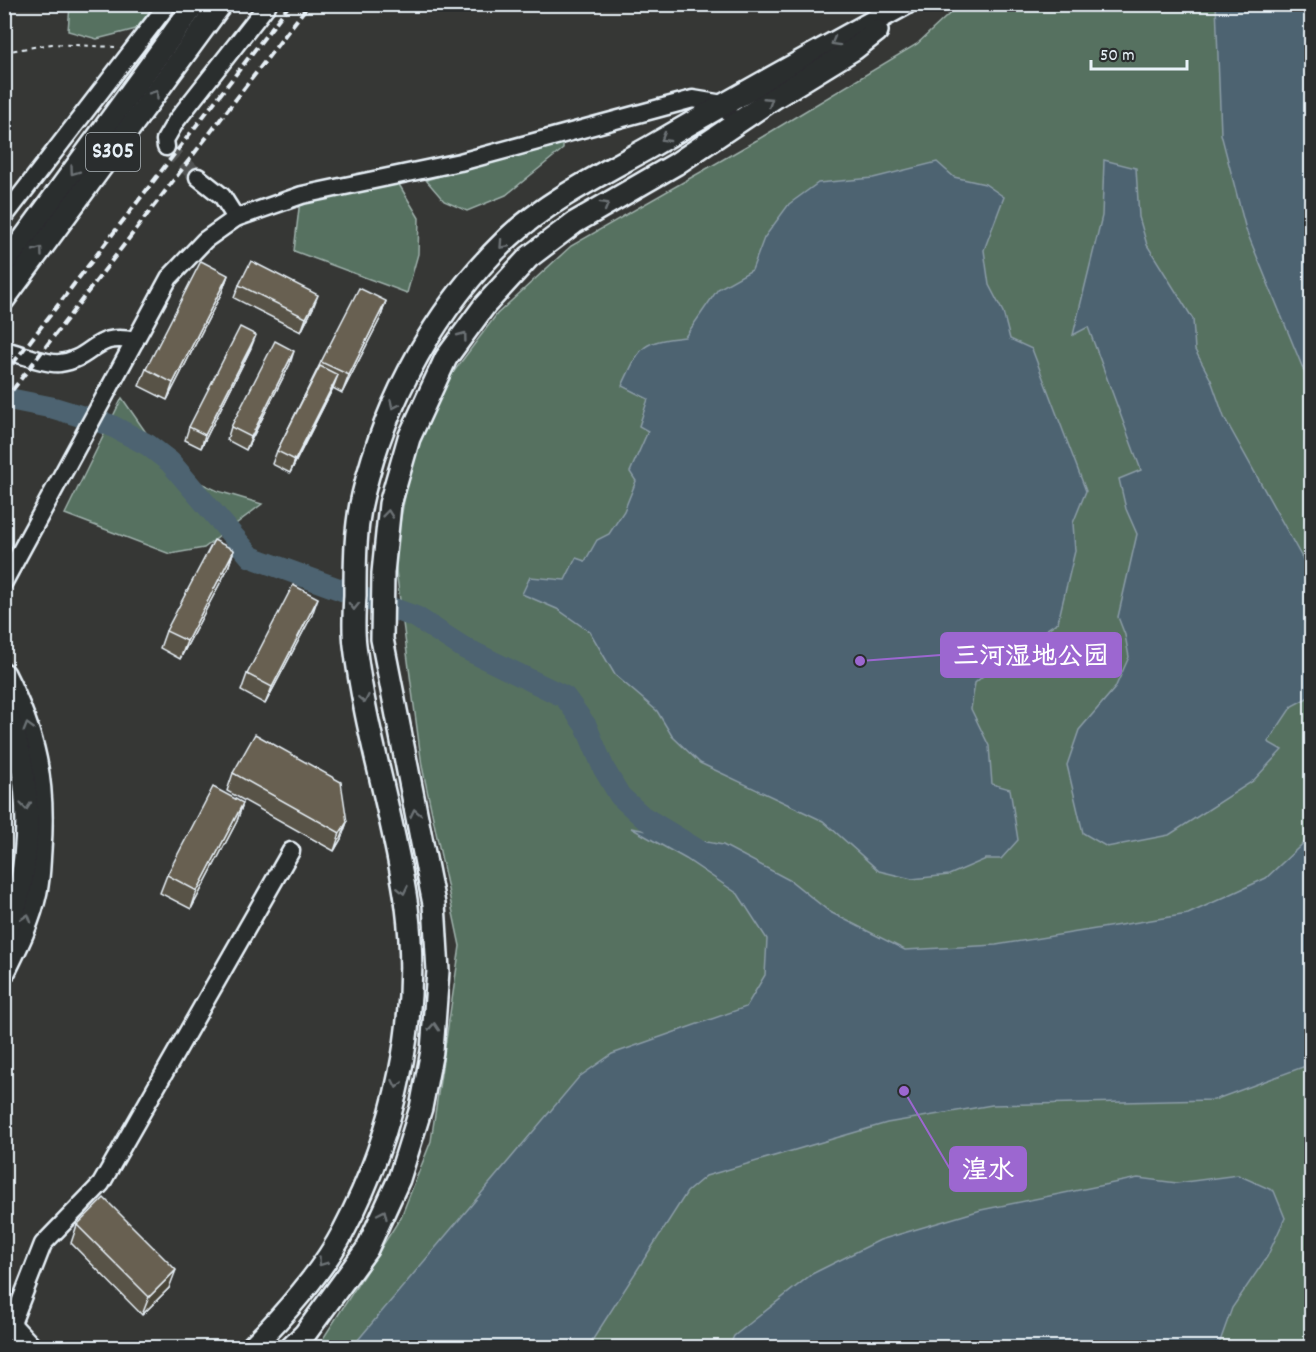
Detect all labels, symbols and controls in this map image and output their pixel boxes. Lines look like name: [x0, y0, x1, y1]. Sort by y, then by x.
scale bar: [1091, 33, 1187, 71]
one-way arrow: [831, 35, 841, 46]
text: 50 m: [1100, 44, 1135, 69]
one-way arrow: [147, 90, 158, 101]
one-way arrow: [763, 97, 774, 108]
one-way arrow: [661, 131, 671, 142]
road number: S305: [86, 133, 140, 171]
one-way arrow: [70, 164, 81, 175]
one-way arrow: [599, 201, 609, 213]
one-way arrow: [499, 238, 510, 249]
one-way arrow: [32, 247, 43, 258]
one-way arrow: [455, 331, 466, 342]
one-way arrow: [389, 398, 401, 409]
one-way arrow: [382, 510, 394, 519]
one-way arrow: [348, 602, 361, 611]
callout: 三河湿地公园: [941, 633, 1121, 677]
text: 三河湿地公园: [953, 640, 1109, 677]
one-way arrow: [357, 694, 370, 704]
one-way arrow: [23, 722, 35, 733]
one-way arrow: [19, 801, 32, 811]
one-way arrow: [409, 808, 422, 818]
one-way arrow: [396, 885, 409, 895]
one-way arrow: [20, 914, 33, 924]
one-way arrow: [427, 1022, 440, 1031]
one-way arrow: [391, 1078, 404, 1088]
callout: 湟水: [950, 1147, 1026, 1191]
text: 湟水: [962, 1154, 1014, 1191]
one-way arrow: [375, 1209, 387, 1220]
one-way arrow: [319, 1255, 330, 1266]

